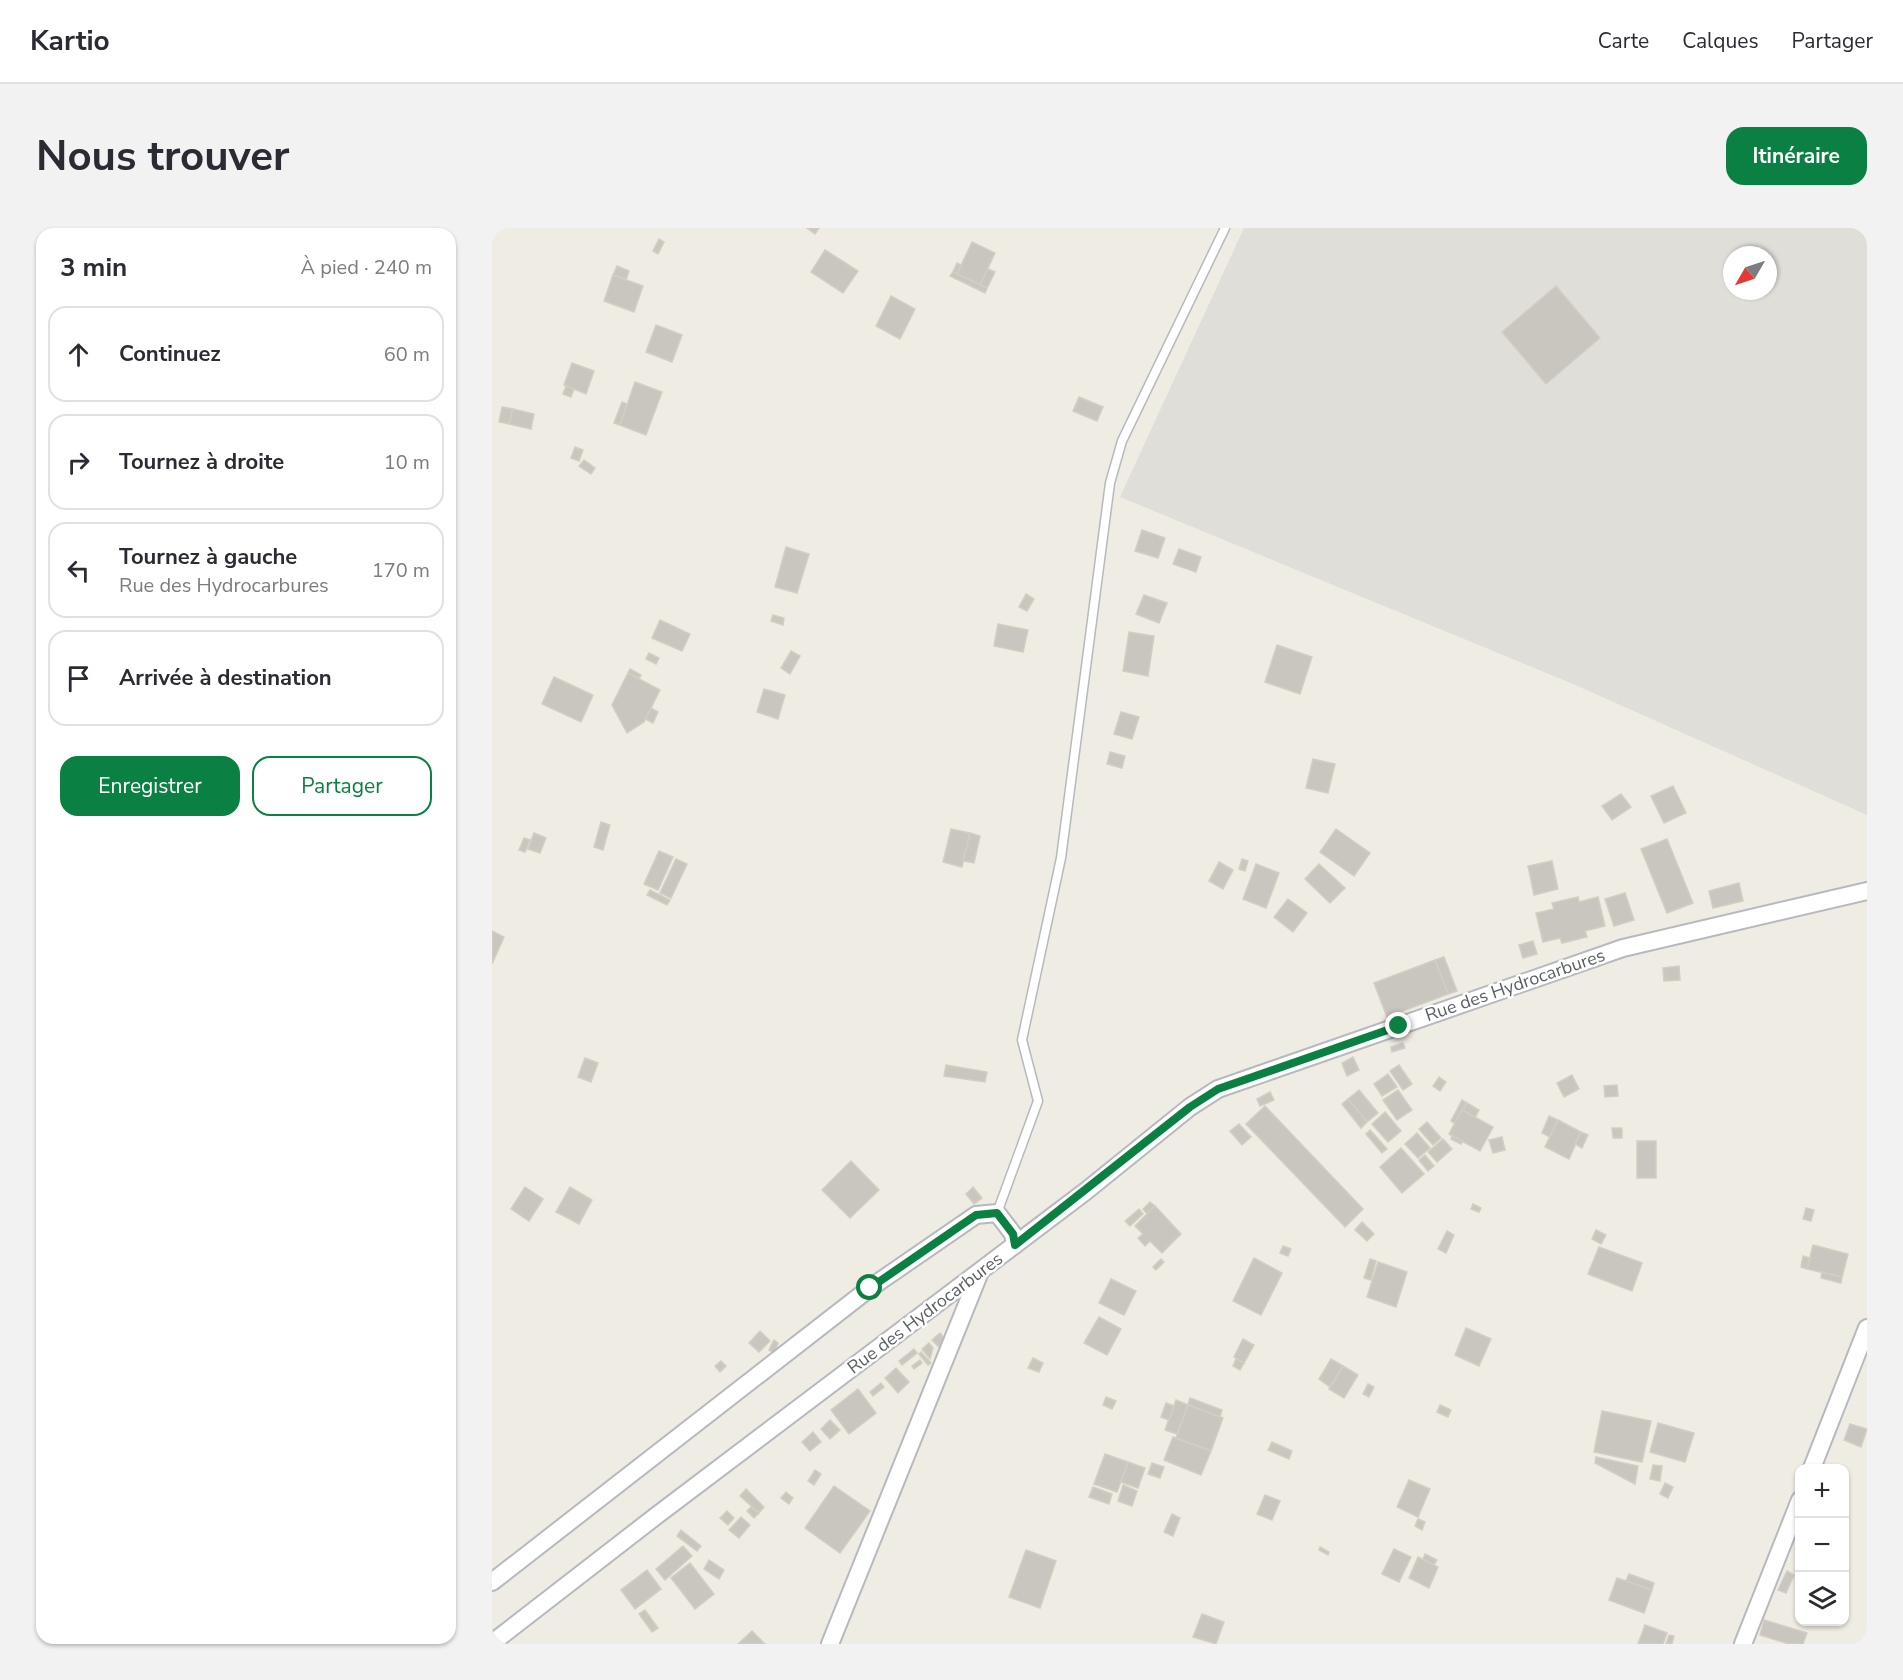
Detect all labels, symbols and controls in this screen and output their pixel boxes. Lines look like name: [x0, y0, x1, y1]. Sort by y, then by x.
text: Kartio: [30, 22, 110, 60]
text: Carte: [1598, 27, 1649, 55]
text: Calques: [1682, 27, 1759, 55]
text: Partager: [1792, 27, 1873, 55]
button: Itinéraire: [1726, 127, 1867, 185]
text: Nous trouver: [36, 128, 289, 185]
north arrow: [1723, 246, 1777, 300]
text: 3 min: [60, 250, 127, 285]
text: À pied · 240 m: [301, 254, 432, 281]
icon: ahead: [62, 338, 95, 371]
text: Continuez: [119, 339, 221, 369]
text: 60 m: [384, 341, 430, 368]
icon: right: [62, 446, 95, 479]
text: Tournez à droite: [119, 447, 284, 477]
text: 10 m: [384, 449, 430, 476]
text: Tournez à gauche: [119, 542, 297, 572]
icon: left: [62, 554, 95, 587]
text: 170 m: [372, 557, 430, 584]
text: Rue des Hydrocarbures: [119, 572, 329, 599]
icon: arrive: [62, 662, 95, 695]
text: Arrivée à destination: [119, 663, 332, 693]
button: Enregistrer: [60, 756, 240, 816]
button: Partager: [252, 756, 432, 816]
street label: Rue des Hydrocarbures: [1422, 943, 1608, 1027]
route end: [1385, 1012, 1411, 1038]
street label: Rue des Hydrocarbures: [842, 1247, 1008, 1379]
route start: [856, 1274, 882, 1300]
map controls: [1795, 1464, 1849, 1626]
button: +: [1795, 1464, 1849, 1518]
button: −: [1795, 1518, 1849, 1572]
button: layers: [1795, 1572, 1849, 1626]

